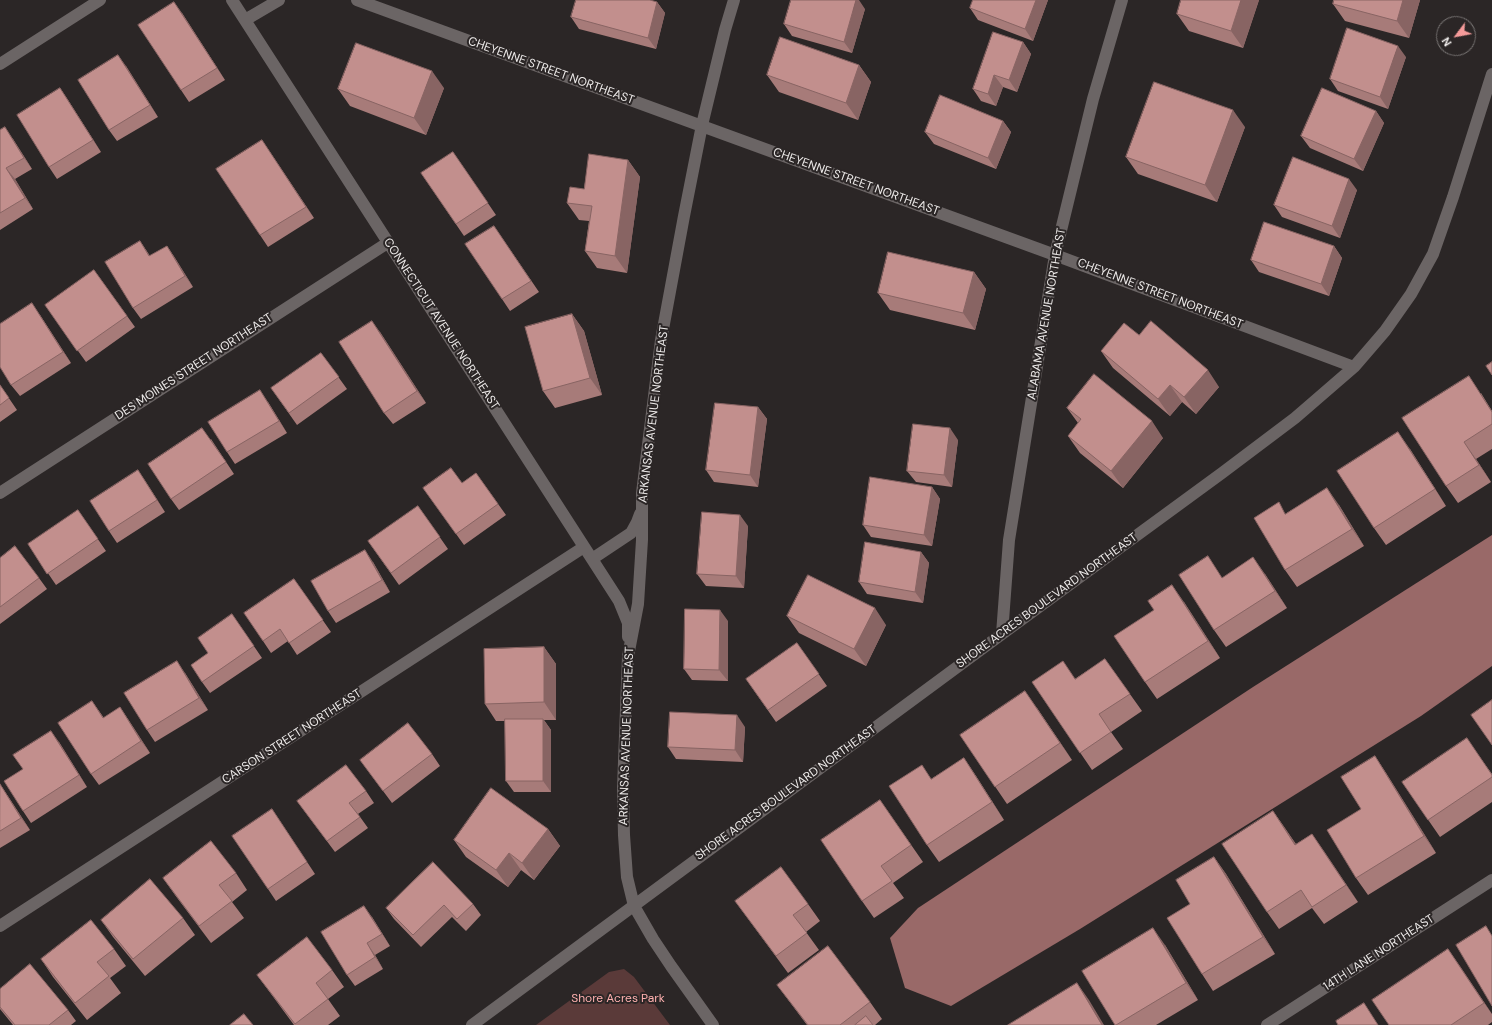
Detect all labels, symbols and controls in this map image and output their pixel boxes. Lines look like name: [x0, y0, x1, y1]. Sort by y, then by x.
north arrow: [1436, 16, 1476, 56]
street label: CHEYENNE STREET NORTHEAST: [466, 34, 636, 108]
text: N: [1439, 35, 1455, 49]
street label: CHEYENNE STREET NORTHEAST: [771, 145, 941, 219]
street label: ALABAMA AVENUE NORTHEAST: [1025, 227, 1069, 401]
street label: CONNECTICUT AVENUE NORTHEAST: [380, 236, 502, 412]
street label: CHEYENNE STREET NORTHEAST: [1075, 256, 1245, 332]
street label: DES MOINES STREET NORTHEAST: [113, 311, 275, 423]
street label: ARKANSAS AVENUE NORTHEAST: [636, 324, 672, 504]
street label: SHORE ACRES BOULEVARD NORTHEAST: [954, 530, 1140, 672]
street label: ARKANSAS AVENUE NORTHEAST: [617, 646, 637, 826]
street label: CARSON STREET NORTHEAST: [220, 687, 364, 787]
street label: SHORE ACRES BOULEVARD NORTHEAST: [693, 722, 879, 864]
street label: 14TH LANE NORTHEAST: [1321, 912, 1437, 994]
park label: Shore Acres Park: [571, 992, 665, 1006]

